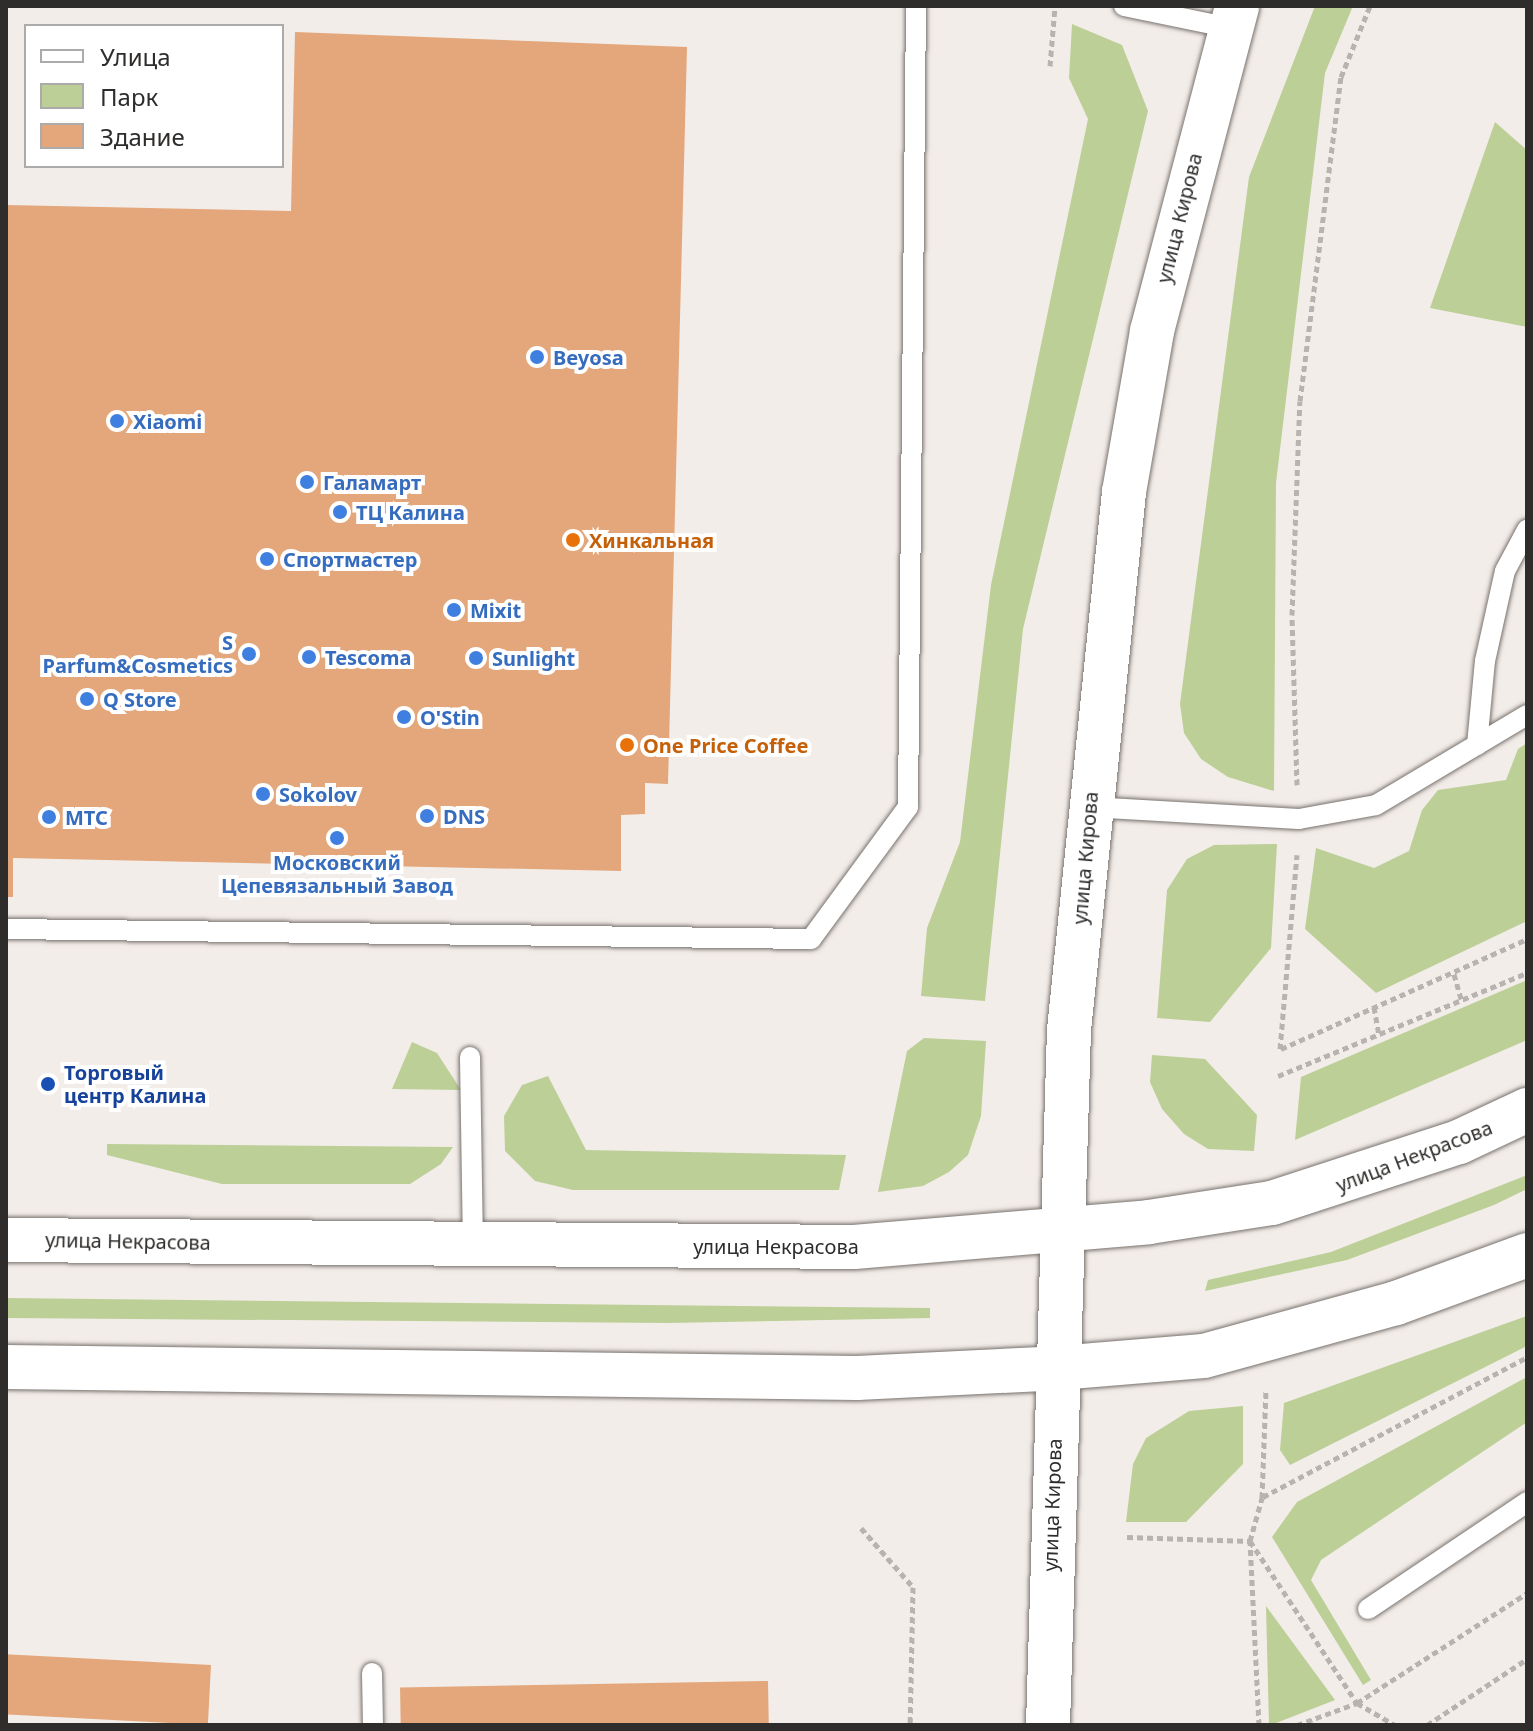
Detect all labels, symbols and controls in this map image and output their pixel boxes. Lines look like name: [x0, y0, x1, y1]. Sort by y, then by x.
legend: [24, 24, 284, 168]
text: Улица: [100, 40, 171, 73]
text: Парк: [100, 80, 158, 113]
text: Здание: [100, 120, 185, 153]
street label: улица Кирова: [1151, 150, 1207, 286]
place label: Beyosa: [553, 345, 624, 369]
marker: Beyosa: [528, 348, 546, 366]
place label: Xiaomi: [133, 409, 202, 433]
marker: Xiaomi: [108, 412, 126, 430]
place label: Галамарт: [323, 470, 421, 494]
marker: Галамарт: [298, 473, 316, 491]
place label: ТЦ Калина: [356, 500, 465, 524]
marker: ТЦ Калина: [331, 503, 349, 521]
place label: Хинкальная: [589, 528, 714, 552]
marker: Хинкальная: [564, 531, 582, 549]
place label: Спортмастер: [283, 547, 417, 571]
marker: Спортмастер: [258, 550, 276, 568]
place label: Mixit: [470, 598, 521, 622]
marker: Mixit: [445, 601, 463, 619]
place label: S Parfum&Cosmetics: [43, 630, 233, 677]
marker: S Parfum&Cosmetics: [240, 645, 258, 663]
place label: Tescoma: [325, 645, 411, 669]
place label: Sunlight: [492, 646, 575, 670]
marker: Tescoma: [300, 648, 318, 666]
marker: Sunlight: [467, 649, 485, 667]
place label: Q Store: [103, 687, 177, 711]
marker: Q Store: [78, 690, 96, 708]
place label: O'Stin: [420, 705, 480, 729]
marker: O'Stin: [395, 708, 413, 726]
place label: One Price Coffee: [643, 733, 808, 757]
marker: One Price Coffee: [618, 736, 636, 754]
place label: Sokolov: [279, 782, 357, 806]
marker: Sokolov: [254, 785, 272, 803]
street label: улица Кирова: [1067, 791, 1103, 925]
place label: DNS: [443, 804, 485, 828]
place label: МТС: [65, 805, 108, 829]
marker: DNS: [418, 807, 436, 825]
marker: МТС: [40, 808, 58, 826]
marker: Московский Цепевязальный Завод: [328, 829, 346, 847]
place label: Московский Цепевязальный Завод: [221, 850, 453, 897]
place label: Торговый центр Калина: [64, 1060, 206, 1107]
marker: Торговый центр Калина: [39, 1075, 57, 1093]
street label: улица Некрасова: [1332, 1115, 1496, 1197]
street label: улица Некрасова: [45, 1228, 211, 1254]
street label: улица Некрасова: [693, 1234, 859, 1258]
street label: улица Кирова: [1038, 1438, 1066, 1572]

